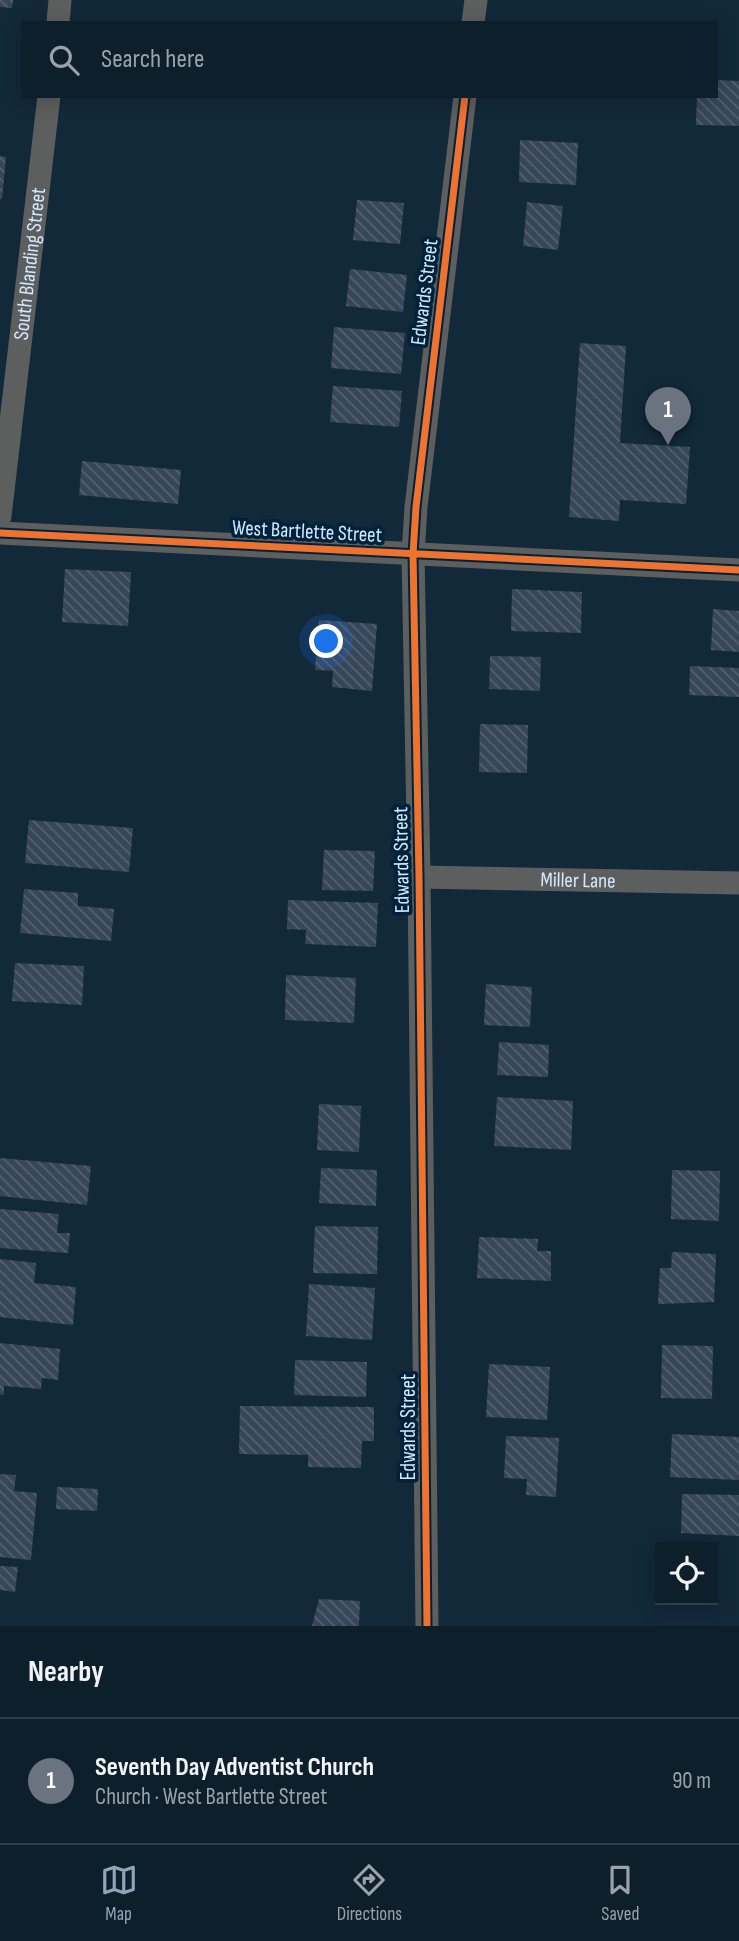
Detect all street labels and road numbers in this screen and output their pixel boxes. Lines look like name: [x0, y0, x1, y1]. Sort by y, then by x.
street label: South Blanding Street: [9, 186, 51, 341]
street label: Edwards Street: [406, 238, 443, 346]
street label: West Bartlette Street: [231, 515, 383, 548]
street label: Edwards Street: [388, 807, 415, 913]
street label: Miller Lane: [540, 867, 616, 894]
street label: Edwards Street: [396, 1374, 421, 1480]

